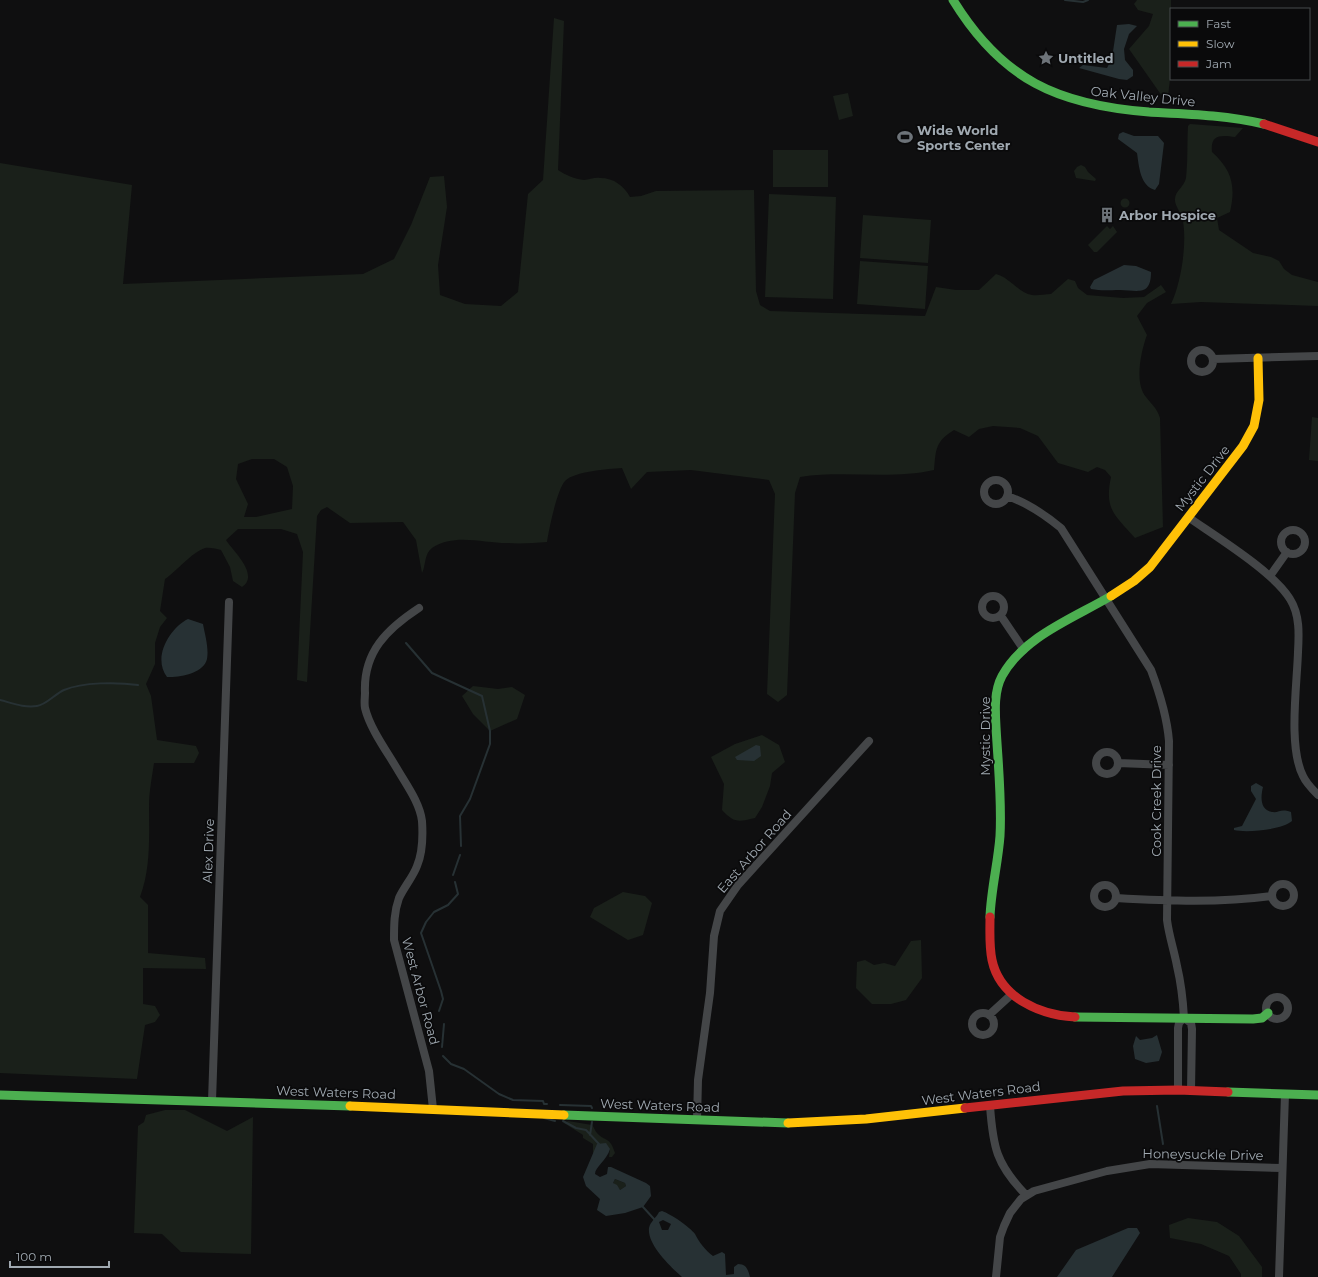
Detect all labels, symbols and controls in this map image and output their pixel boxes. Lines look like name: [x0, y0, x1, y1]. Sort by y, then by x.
legend: [1170, 8, 1310, 80]
text: Fast: [1206, 16, 1231, 31]
text: Slow: [1206, 36, 1235, 51]
place icon: Untitled: [1037, 49, 1055, 67]
place label: Untitled: [1058, 50, 1114, 66]
text: Jam: [1205, 56, 1232, 71]
street label: Oak Valley Drive: [1090, 83, 1196, 109]
place label: Wide World Sports Center: [917, 122, 1011, 153]
sports icon: Wide World Sports Center: [896, 128, 914, 146]
building icon: Arbor Hospice: [1098, 206, 1116, 224]
place label: Arbor Hospice: [1118, 207, 1216, 223]
street label: Mystic Drive: [1171, 442, 1233, 514]
street label: Mystic Drive: [977, 696, 993, 776]
street label: Cook Creek Drive: [1148, 745, 1164, 857]
street label: East Arbor Road: [713, 806, 795, 896]
street label: Alex Drive: [199, 818, 217, 884]
street label: West Arbor Road: [399, 936, 443, 1046]
street label: West Waters Road: [921, 1078, 1041, 1108]
street label: West Waters Road: [276, 1082, 396, 1102]
street label: West Waters Road: [600, 1095, 720, 1115]
street label: Honeysuckle Drive: [1142, 1145, 1264, 1163]
scale bar: [10, 1243, 109, 1269]
text: 100 m: [16, 1249, 52, 1264]

